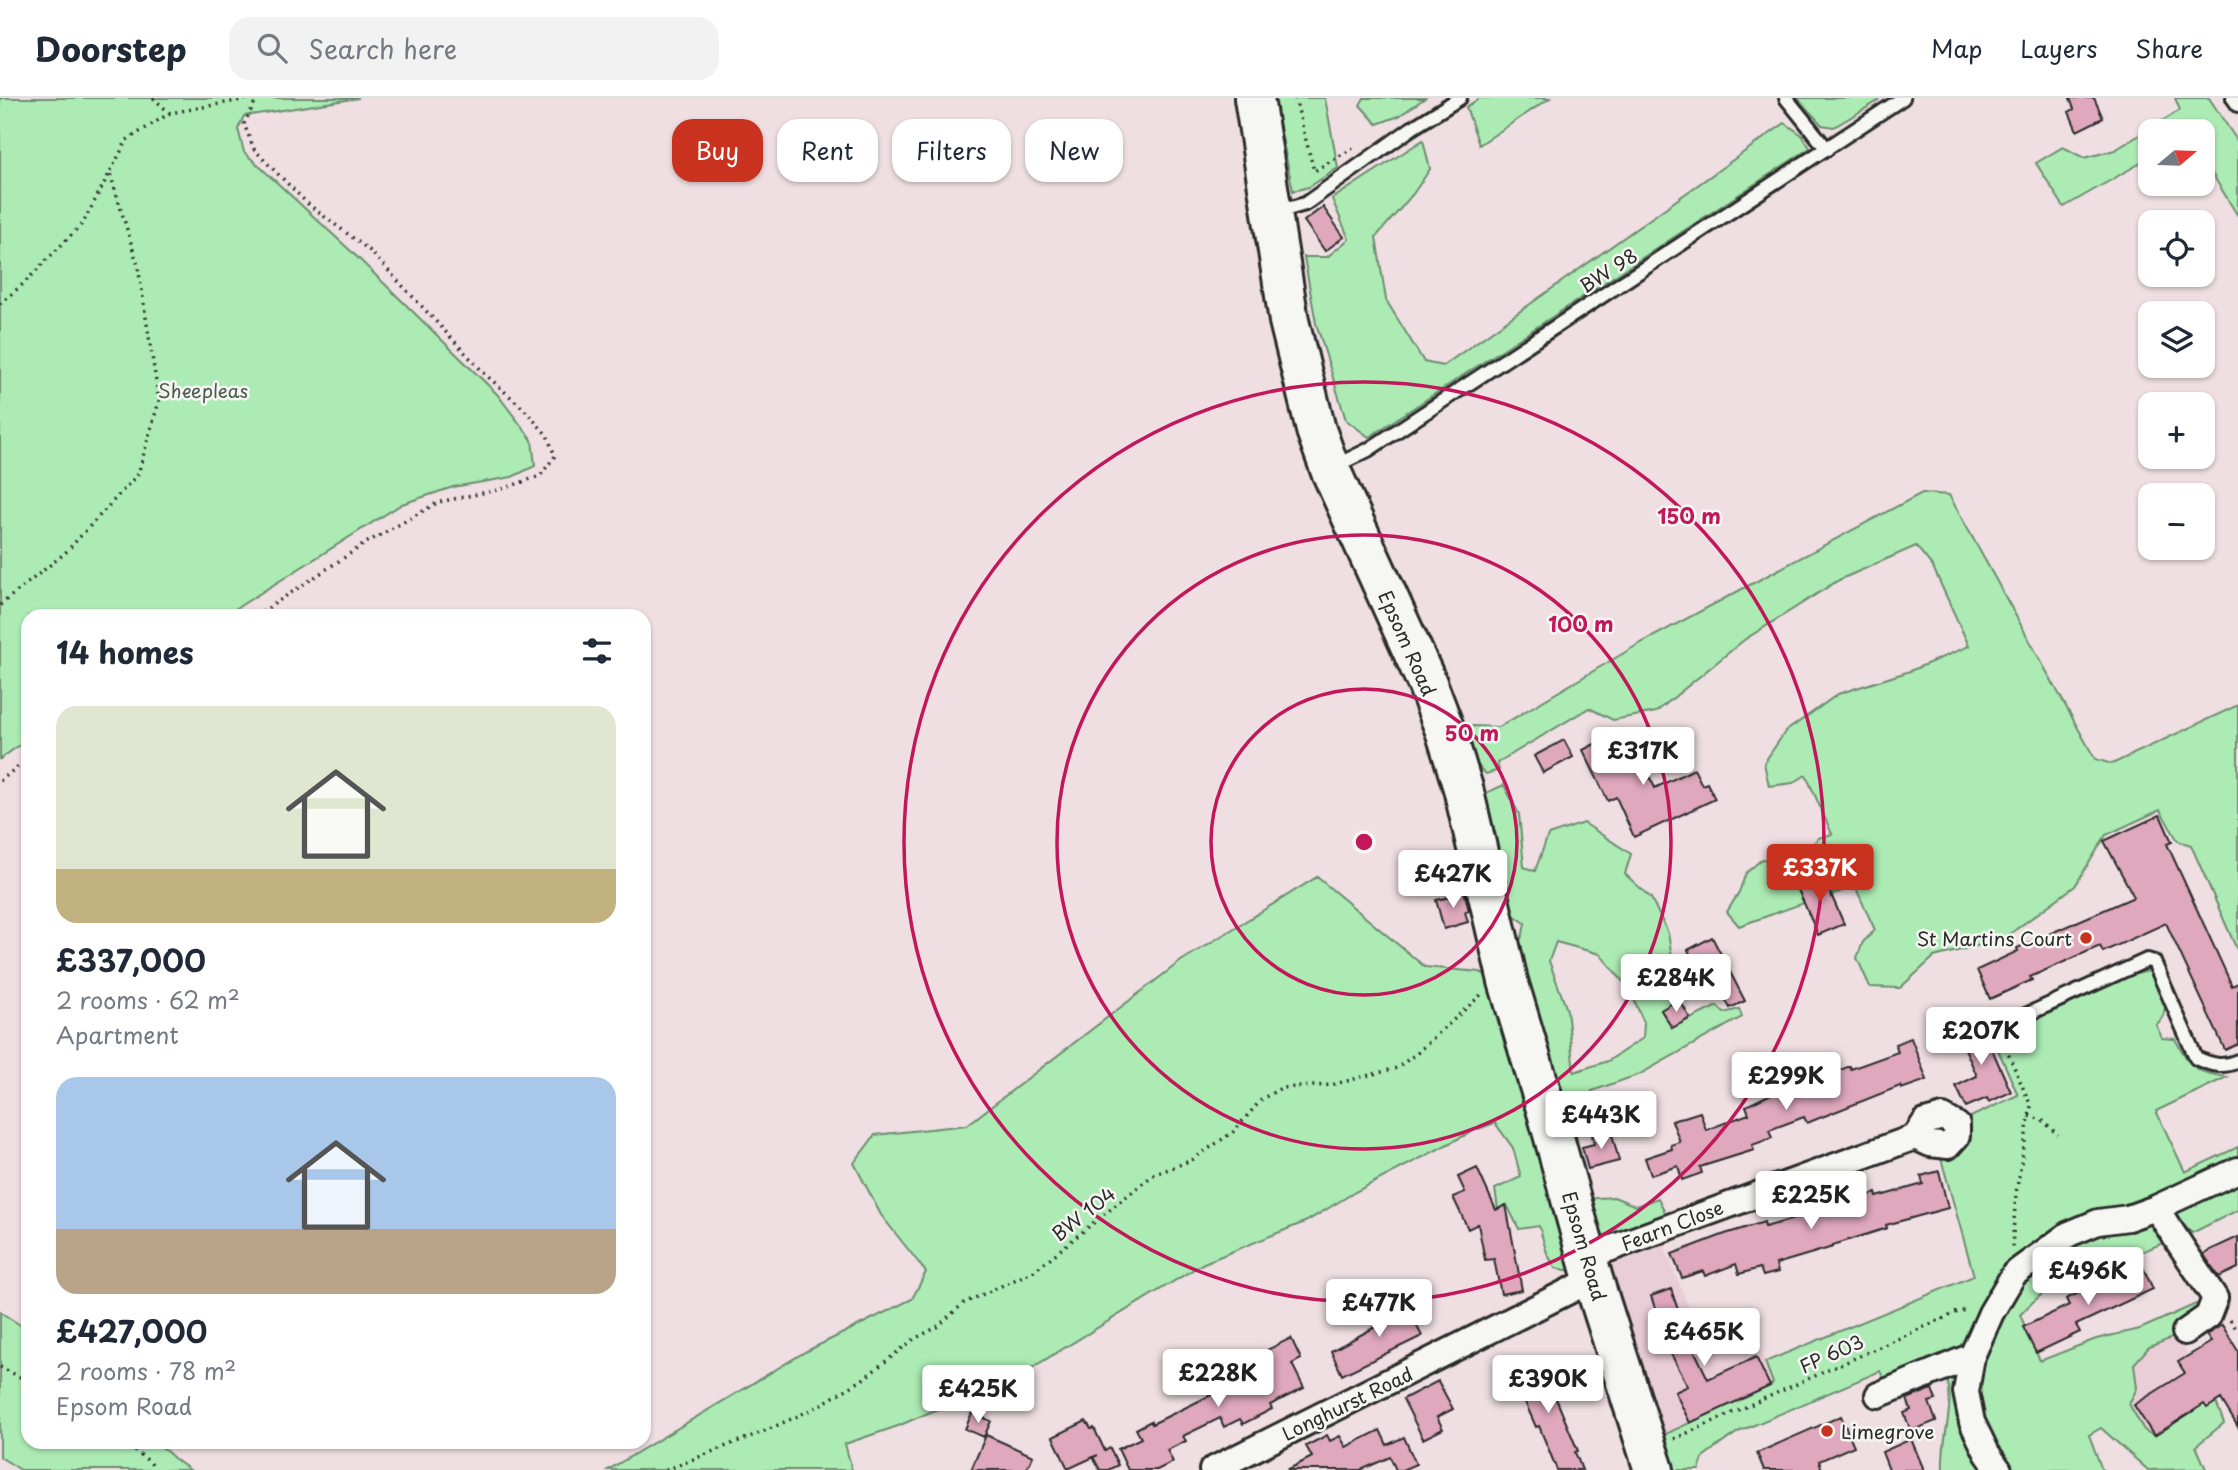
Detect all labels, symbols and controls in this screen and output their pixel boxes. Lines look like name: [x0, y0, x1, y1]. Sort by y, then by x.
search box: [229, 17, 719, 80]
text: Doorstep: [35, 23, 187, 73]
icon: search: [253, 29, 291, 67]
text: Search here: [309, 29, 457, 68]
text: Map: [1931, 30, 1982, 66]
text: Layers: [2020, 30, 2097, 66]
text: Share: [2135, 30, 2203, 66]
chip: Buy: [672, 119, 763, 182]
chip: Rent: [777, 119, 878, 182]
chip: Filters: [892, 119, 1011, 182]
chip: New: [1025, 119, 1123, 182]
north arrow: [2138, 119, 2216, 196]
map controls: [2138, 119, 2215, 560]
button: locate: [2138, 210, 2215, 287]
street label: BW 98: [1574, 241, 1642, 299]
button: layers: [2138, 301, 2215, 378]
park label: Sheepleas: [158, 376, 248, 404]
button: +: [2138, 392, 2215, 469]
button: −: [2138, 483, 2215, 560]
text: 150 m: [1657, 499, 1721, 531]
street label: Epsom Road: [1372, 586, 1444, 700]
text: 100 m: [1548, 607, 1614, 639]
text: 14 homes: [56, 629, 194, 674]
icon: filters: [578, 632, 616, 670]
text: 50 m: [1445, 716, 1499, 748]
pin: £317K: [1594, 728, 1692, 787]
text: £317K: [1607, 732, 1679, 767]
icon: home: [273, 751, 399, 877]
centre of rings: [1352, 830, 1376, 854]
pin: £337K: [1771, 844, 1869, 904]
text: £337K: [1783, 849, 1857, 884]
pin: £427K: [1404, 850, 1502, 910]
text: £427K: [1414, 855, 1492, 890]
place label: St Martins Court: [1917, 924, 2072, 952]
marker: St Martins Court: [2078, 930, 2094, 946]
text: £337,000: [56, 937, 206, 982]
pin: £284K: [1627, 954, 1725, 1014]
text: £284K: [1637, 959, 1715, 994]
text: 2 rooms · 62 m²: [56, 982, 240, 1017]
pin: £207K: [1932, 1007, 2030, 1067]
text: £207K: [1942, 1012, 2020, 1047]
text: Apartment: [56, 1017, 179, 1052]
pin: £299K: [1737, 1052, 1835, 1112]
text: £299K: [1748, 1057, 1824, 1092]
pin: £443K: [1552, 1091, 1650, 1151]
text: £443K: [1561, 1096, 1641, 1131]
icon: home: [273, 1122, 399, 1248]
pin: £225K: [1762, 1172, 1860, 1231]
text: £225K: [1772, 1176, 1850, 1211]
street label: BW 104: [1045, 1179, 1121, 1247]
street label: Epsom Road: [1556, 1188, 1614, 1304]
street label: Fearn Close: [1617, 1193, 1727, 1257]
pin: £496K: [2039, 1248, 2137, 1307]
text: £496K: [2048, 1252, 2128, 1287]
pin: £477K: [1330, 1280, 1428, 1339]
text: £477K: [1342, 1284, 1416, 1319]
text: £427,000: [56, 1308, 207, 1353]
pin: £465K: [1655, 1308, 1753, 1368]
text: £465K: [1664, 1313, 1744, 1348]
street label: FP 603: [1794, 1326, 1868, 1380]
pin: £228K: [1169, 1350, 1267, 1409]
text: 2 rooms · 78 m²: [56, 1353, 236, 1388]
text: £228K: [1179, 1354, 1257, 1389]
pin: £390K: [1499, 1356, 1597, 1415]
street label: Longhurst Road: [1277, 1359, 1417, 1447]
text: £390K: [1508, 1360, 1588, 1395]
pin: £425K: [929, 1366, 1027, 1425]
text: £425K: [938, 1370, 1018, 1405]
text: Epsom Road: [56, 1388, 192, 1423]
place label: Limegrove: [1841, 1417, 1934, 1445]
marker: Limegrove: [1819, 1423, 1835, 1439]

